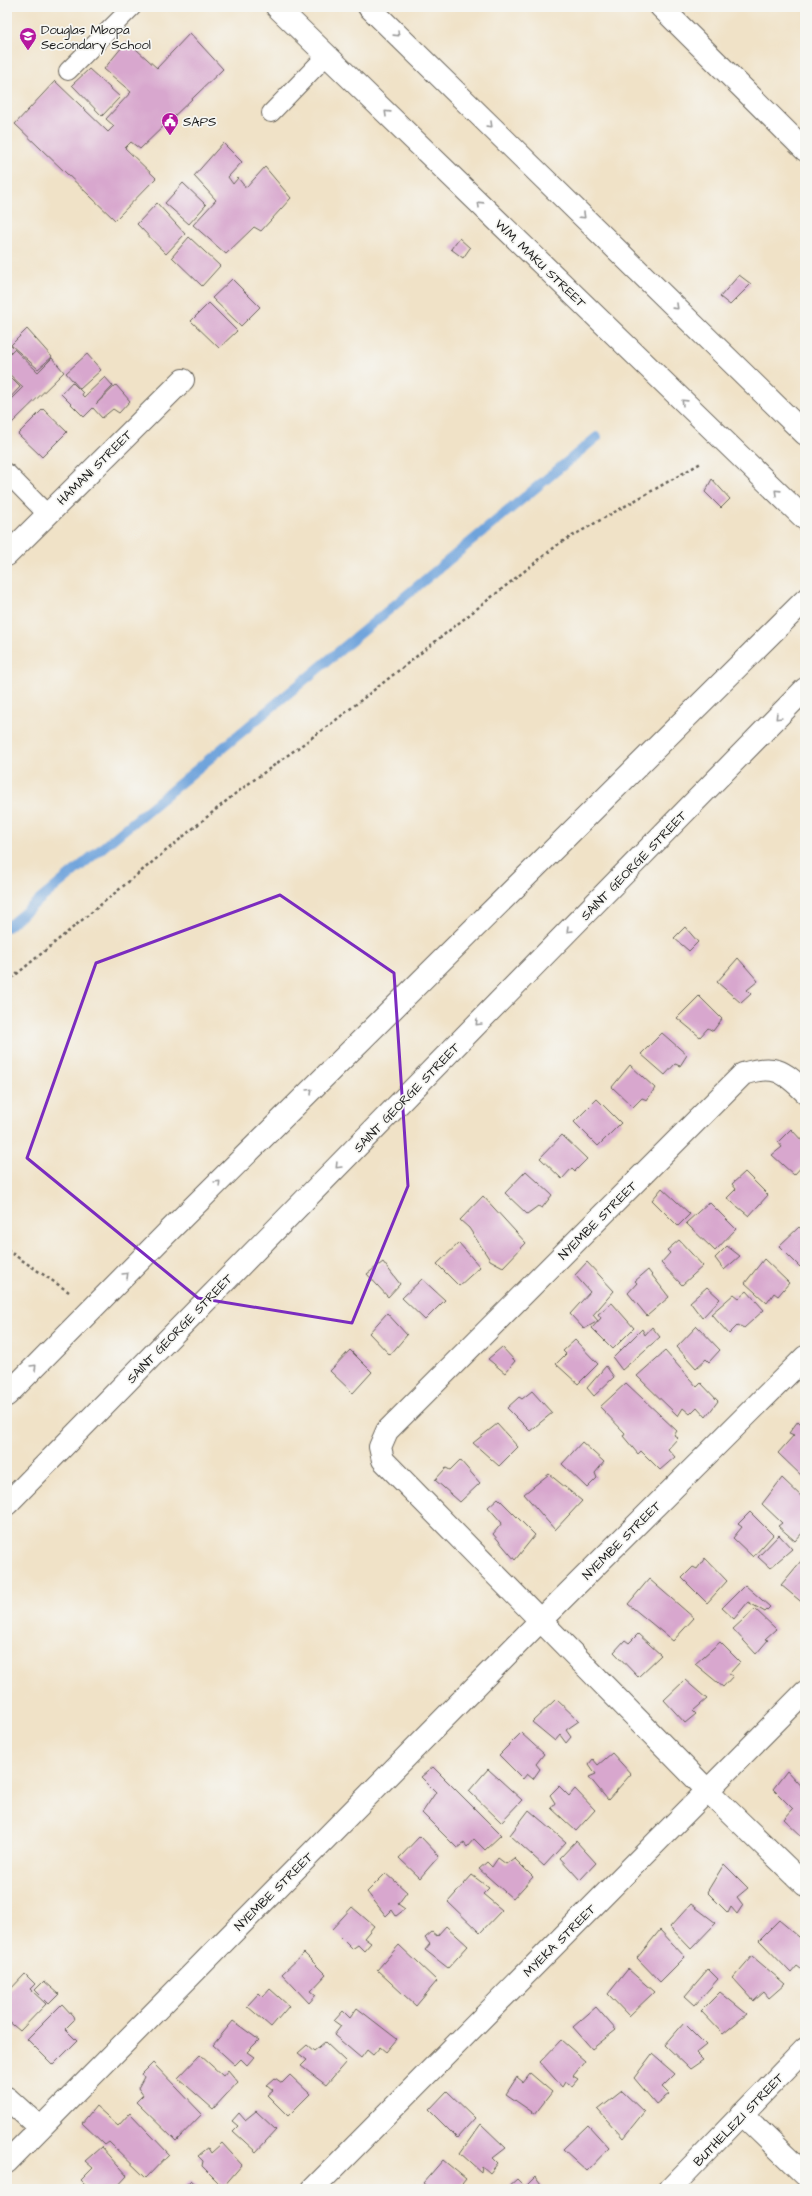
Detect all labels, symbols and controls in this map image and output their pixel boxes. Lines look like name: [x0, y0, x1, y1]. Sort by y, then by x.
place label: Douglas Mbopa Secondary School: [41, 21, 151, 55]
school or university icon: Douglas Mbopa Secondary School: [18, 26, 38, 51]
one-way arrow: [392, 29, 400, 37]
one-way arrow: [384, 110, 392, 118]
public building icon: SAPS: [160, 111, 180, 136]
place label: SAPS: [183, 113, 216, 131]
one-way arrow: [485, 120, 493, 128]
one-way arrow: [477, 201, 485, 209]
one-way arrow: [578, 211, 586, 219]
street label: W.M. MAKU STREET: [491, 215, 591, 313]
one-way arrow: [671, 302, 679, 310]
one-way arrow: [681, 399, 689, 406]
street label: HAMANI STREET: [53, 425, 137, 509]
one-way arrow: [774, 489, 782, 497]
one-way arrow: [775, 712, 783, 720]
street label: SAINT GEORGE STREET: [577, 806, 691, 924]
one-way arrow: [566, 925, 574, 933]
one-way arrow: [475, 1018, 483, 1026]
street label: SAINT GEORGE STREET: [350, 1038, 464, 1156]
one-way arrow: [305, 1089, 313, 1096]
one-way arrow: [335, 1161, 343, 1169]
street label: NYEMBE STREET: [554, 1177, 642, 1264]
one-way arrow: [213, 1180, 221, 1188]
street label: SAINT GEORGE STREET: [123, 1269, 237, 1387]
one-way arrow: [121, 1272, 129, 1280]
one-way arrow: [30, 1364, 37, 1372]
street label: NYEMBE STREET: [578, 1497, 666, 1584]
street label: NYEMBE STREET: [230, 1848, 318, 1935]
street label: MYEKA STREET: [519, 1900, 601, 1981]
street label: BUTHELEZI STREET: [689, 2068, 789, 2170]

